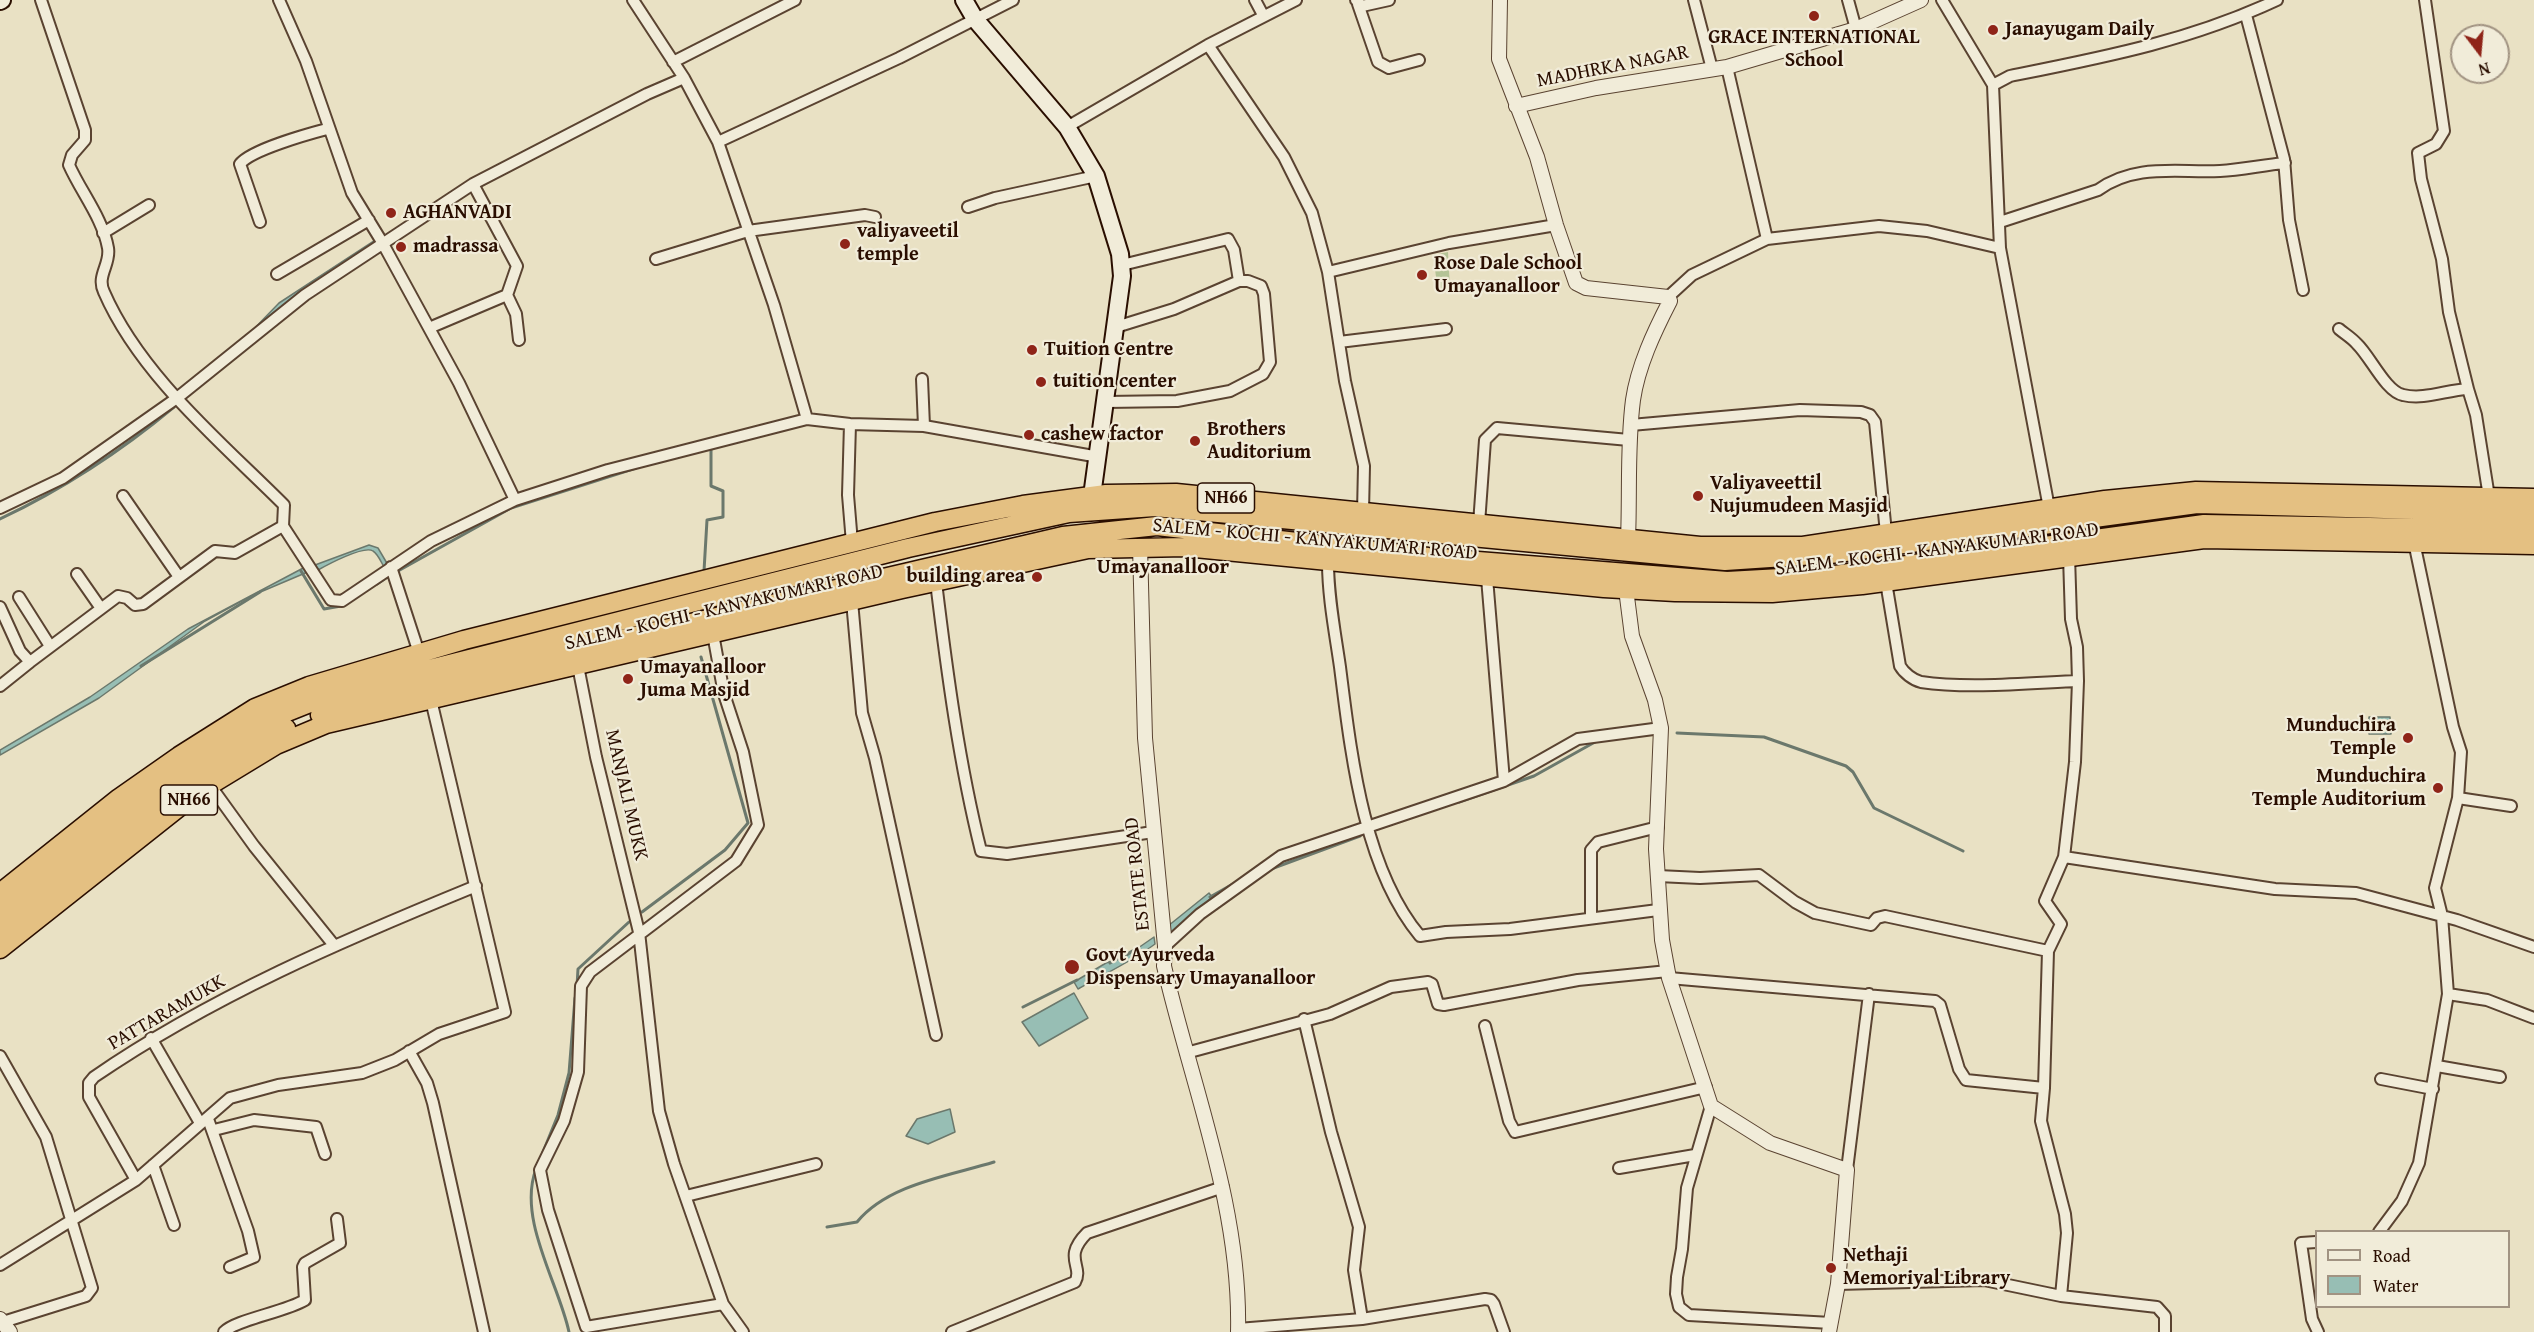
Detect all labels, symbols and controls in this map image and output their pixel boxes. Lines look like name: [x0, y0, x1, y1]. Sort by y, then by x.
marker: GRACE INTERNATIONAL School: [1807, 9, 1821, 23]
place label: Janayugam Daily: [2005, 18, 2154, 42]
marker: Janayugam Daily: [1986, 23, 2000, 37]
north arrow: [2450, 24, 2510, 84]
place label: GRACE INTERNATIONAL School: [1708, 26, 1920, 73]
street label: MADHRKA NAGAR: [1535, 41, 1691, 93]
text: N: [2476, 56, 2493, 82]
place label: AGHANVADI: [403, 201, 512, 225]
marker: AGHANVADI: [384, 206, 398, 220]
place label: valiyaveetil temple: [857, 220, 959, 267]
place label: madrassa: [413, 235, 499, 259]
marker: valiyaveetil temple: [838, 237, 852, 251]
marker: madrassa: [394, 240, 408, 254]
place label: Rose Dale School Umayanalloor: [1434, 252, 1582, 299]
marker: Rose Dale School Umayanalloor: [1415, 268, 1429, 282]
place label: Tuition Centre: [1044, 338, 1173, 362]
marker: Tuition Centre: [1025, 343, 1039, 357]
place label: tuition center: [1053, 370, 1176, 394]
marker: tuition center: [1034, 375, 1048, 389]
place label: Brothers Auditorium: [1207, 418, 1311, 465]
place label: cashew factor: [1041, 423, 1163, 447]
marker: cashew factor: [1022, 428, 1036, 442]
marker: Brothers Auditorium: [1188, 434, 1202, 448]
place label: Valiyaveettil Nujumudeen Masjid: [1710, 472, 1888, 519]
road number: NH66: [1198, 483, 1254, 513]
marker: Valiyaveettil Nujumudeen Masjid: [1691, 489, 1705, 503]
street label: SALEM - KOCHI - KANYAKUMARI ROAD: [1152, 514, 1478, 566]
street label: SALEM - KOCHI - KANYAKUMARI ROAD: [1774, 518, 2100, 582]
district label: Umayanalloor: [1097, 555, 1229, 581]
street label: SALEM - KOCHI - KANYAKUMARI ROAD: [563, 560, 885, 656]
place label: building area: [907, 565, 1025, 589]
marker: building area: [1030, 570, 1044, 584]
place label: Umayanalloor Juma Masjid: [640, 656, 766, 703]
marker: Umayanalloor Juma Masjid: [621, 672, 635, 686]
place label: Munduchira Temple: [2286, 714, 2396, 761]
street label: MANJALI MUKK: [599, 727, 653, 863]
marker: Munduchira Temple: [2401, 731, 2415, 745]
place label: Munduchira Temple Auditorium: [2252, 765, 2426, 812]
marker: Munduchira Temple Auditorium: [2431, 781, 2445, 795]
road number: NH66: [160, 785, 218, 815]
street label: ESTATE ROAD: [1120, 816, 1156, 932]
place label: Govt Ayurveda Dispensary Umayanalloor: [1086, 944, 1316, 991]
marker: Govt Ayurveda Dispensary Umayanalloor: [1063, 958, 1081, 976]
street label: PATTARAMUKK: [104, 970, 230, 1056]
legend: [2315, 1230, 2510, 1308]
text: Road: [2373, 1242, 2411, 1269]
place label: Nethaji Memoriyal Library: [1843, 1244, 2010, 1291]
marker: Nethaji Memoriyal Library: [1824, 1261, 1838, 1275]
text: Water: [2373, 1272, 2418, 1299]

